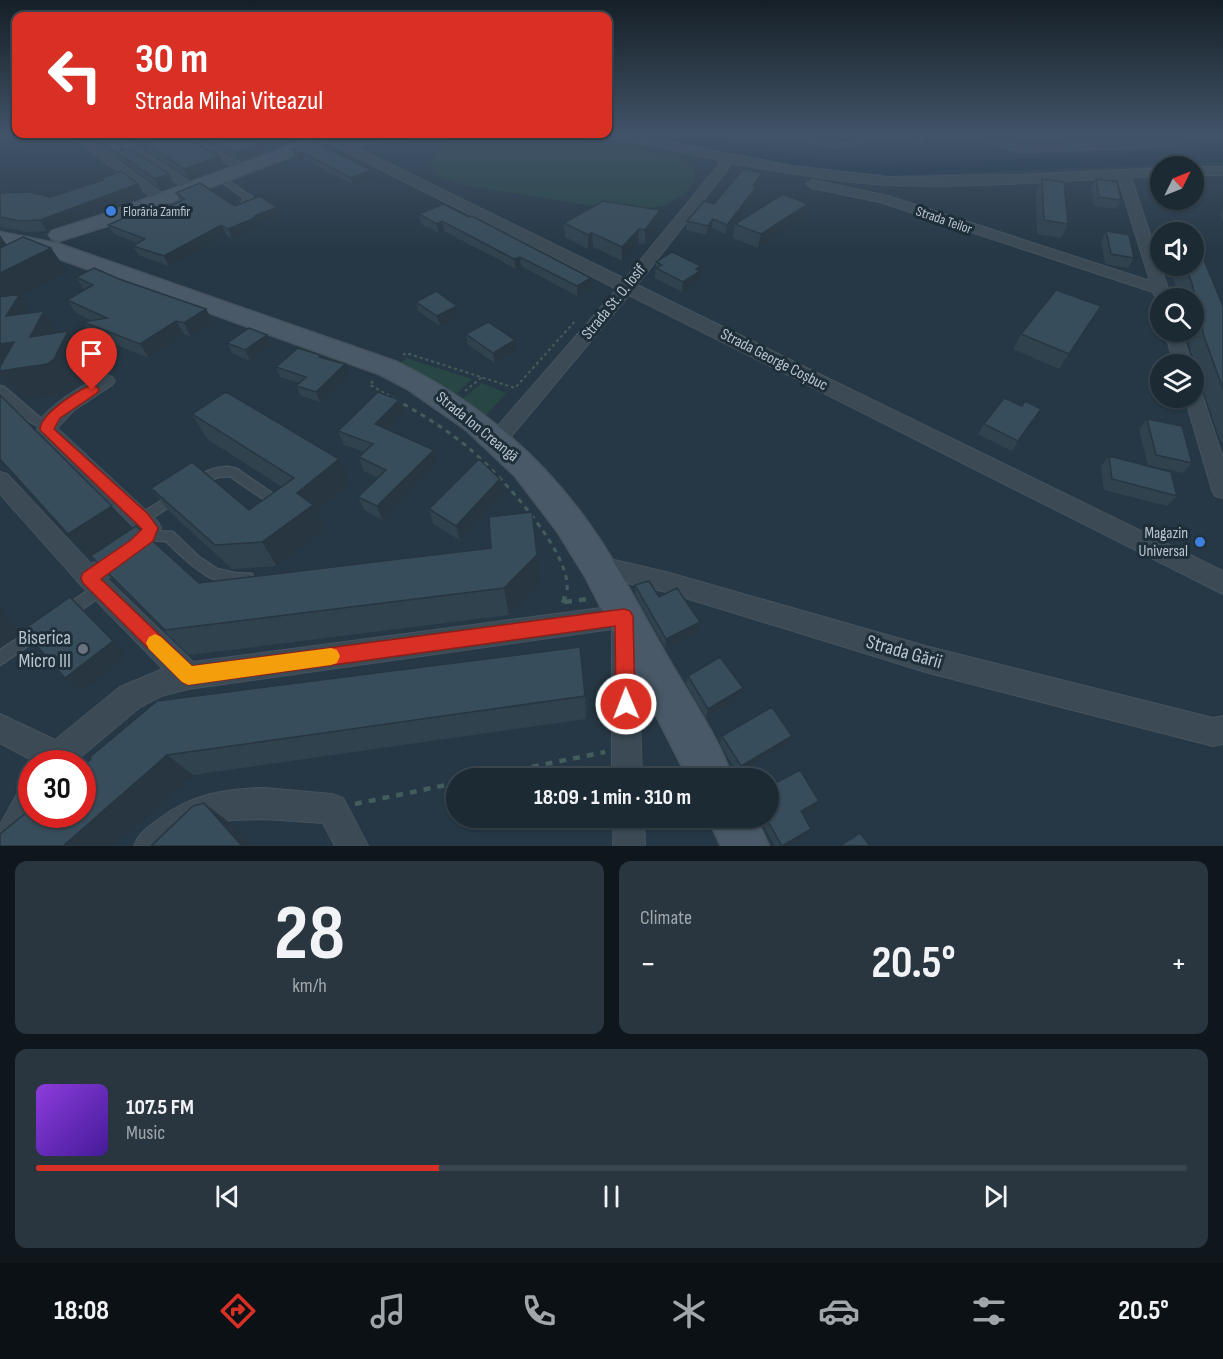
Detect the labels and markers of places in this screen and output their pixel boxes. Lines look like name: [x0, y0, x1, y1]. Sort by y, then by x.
place label: Florăria Zamfir: [123, 203, 190, 220]
marker: Florăria Zamfir: [104, 204, 118, 218]
pin: [66, 328, 117, 390]
place label: Magazin Universal: [1139, 524, 1188, 561]
marker: Magazin Universal: [1193, 535, 1207, 549]
place label: Biserica Micro III: [18, 626, 71, 673]
marker: Biserica Micro III: [76, 642, 90, 656]

